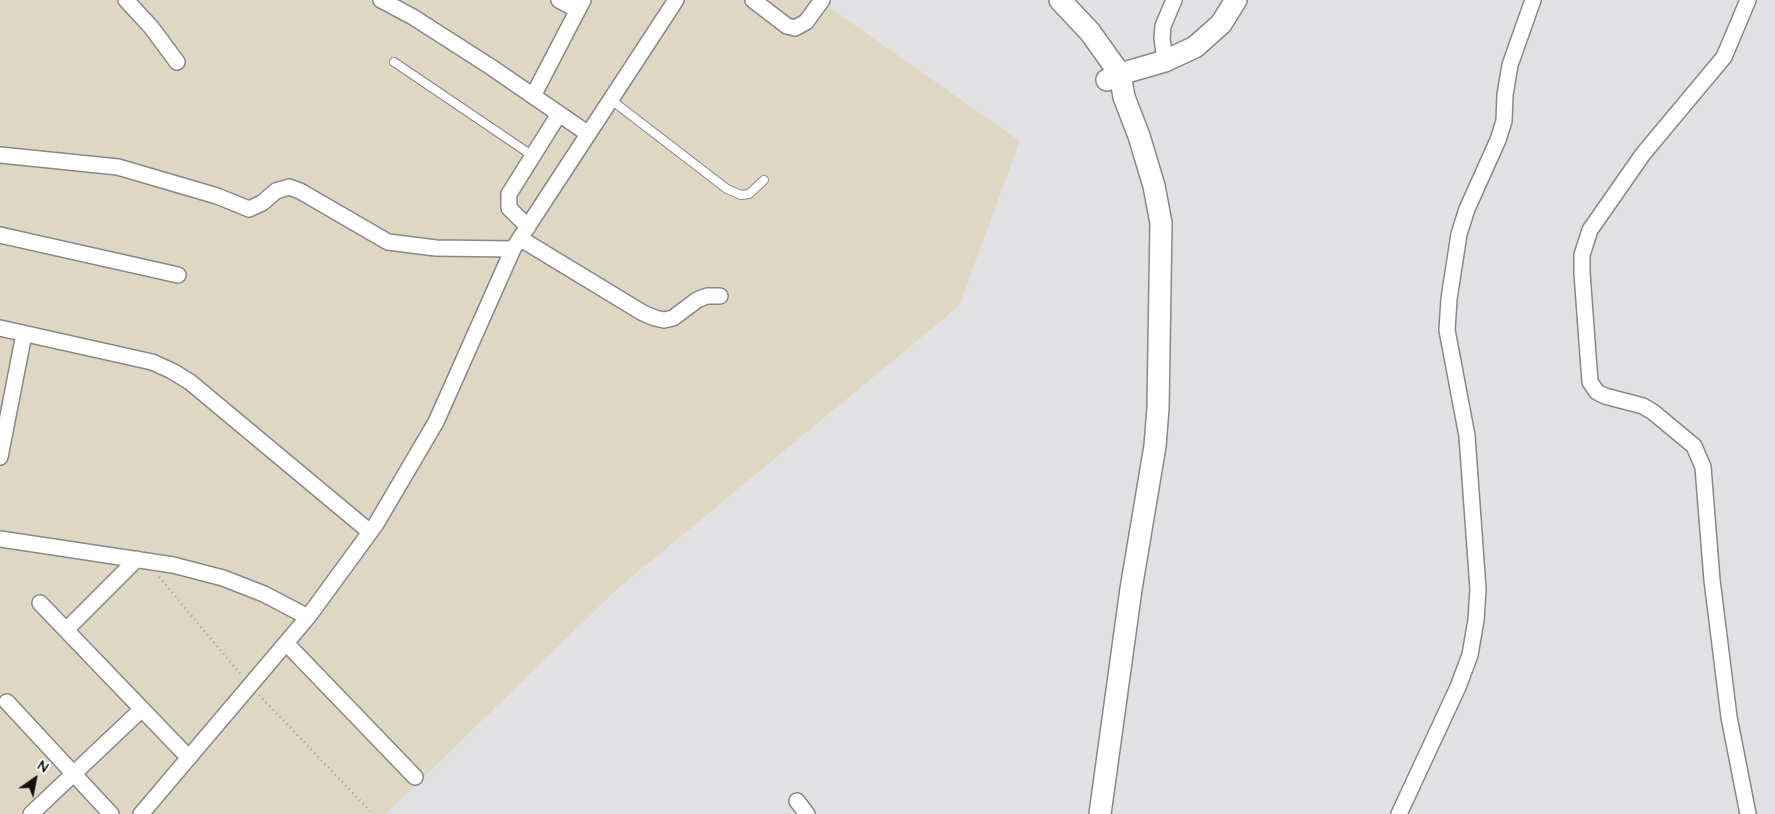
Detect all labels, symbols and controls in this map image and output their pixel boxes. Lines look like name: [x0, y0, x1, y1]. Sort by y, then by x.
north arrow: [10, 754, 60, 804]
text: N: [34, 756, 52, 777]

